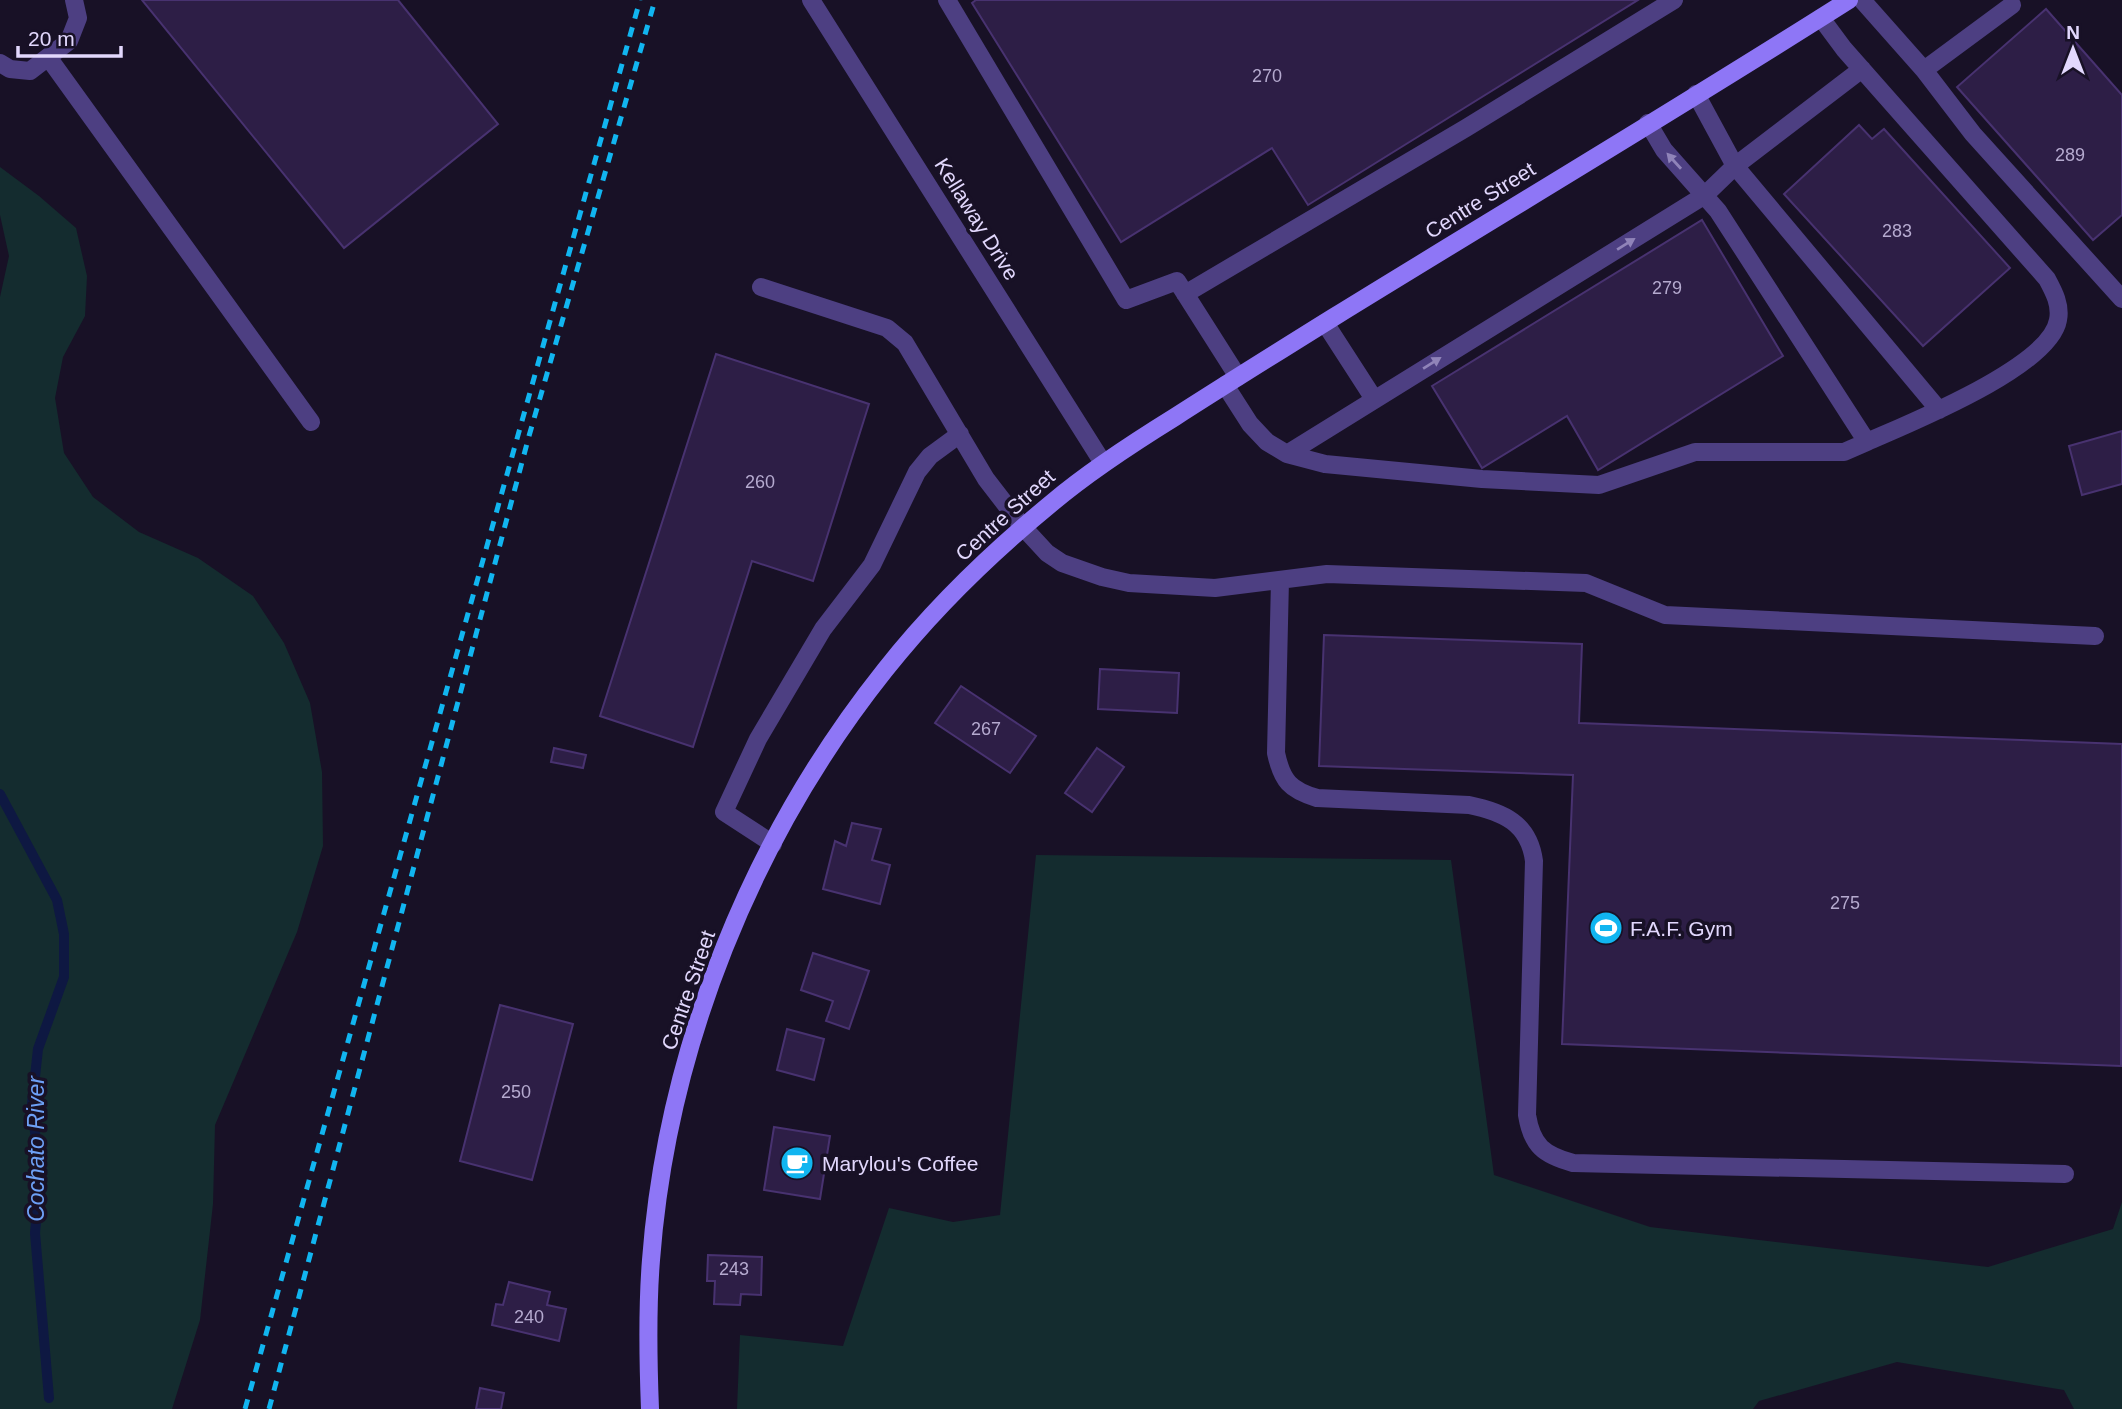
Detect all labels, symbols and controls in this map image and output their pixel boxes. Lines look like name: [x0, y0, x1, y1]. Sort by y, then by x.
scale bar: [18, 14, 121, 58]
north arrow: [2038, 14, 2108, 84]
text: N: [2066, 22, 2080, 43]
text: 20 m: [28, 27, 75, 50]
house number: 270: [1252, 66, 1282, 86]
house number: 289: [2055, 145, 2085, 165]
one-way arrow: [1666, 152, 1682, 170]
street label: Kellaway Drive: [930, 154, 1024, 284]
street label: Centre Street: [1421, 157, 1539, 243]
house number: 283: [1882, 221, 1912, 241]
one-way arrow: [1616, 237, 1635, 250]
house number: 279: [1652, 278, 1682, 298]
one-way arrow: [1422, 357, 1441, 370]
street label: Centre Street: [951, 465, 1059, 565]
house number: 260: [745, 472, 775, 492]
house number: 267: [971, 719, 1001, 739]
house number: 275: [1830, 893, 1860, 913]
sports icon: F.A.F. Gym: [1587, 909, 1625, 947]
place label: F.A.F. Gym: [1630, 917, 1733, 940]
street label: Centre Street: [657, 927, 719, 1053]
water label: Cochato River: [23, 1075, 49, 1222]
house number: 250: [501, 1082, 531, 1102]
cafe icon: Marylou's Coffee: [778, 1144, 816, 1182]
place label: Marylou's Coffee: [822, 1152, 979, 1175]
house number: 243: [719, 1259, 749, 1279]
house number: 240: [514, 1307, 544, 1327]

